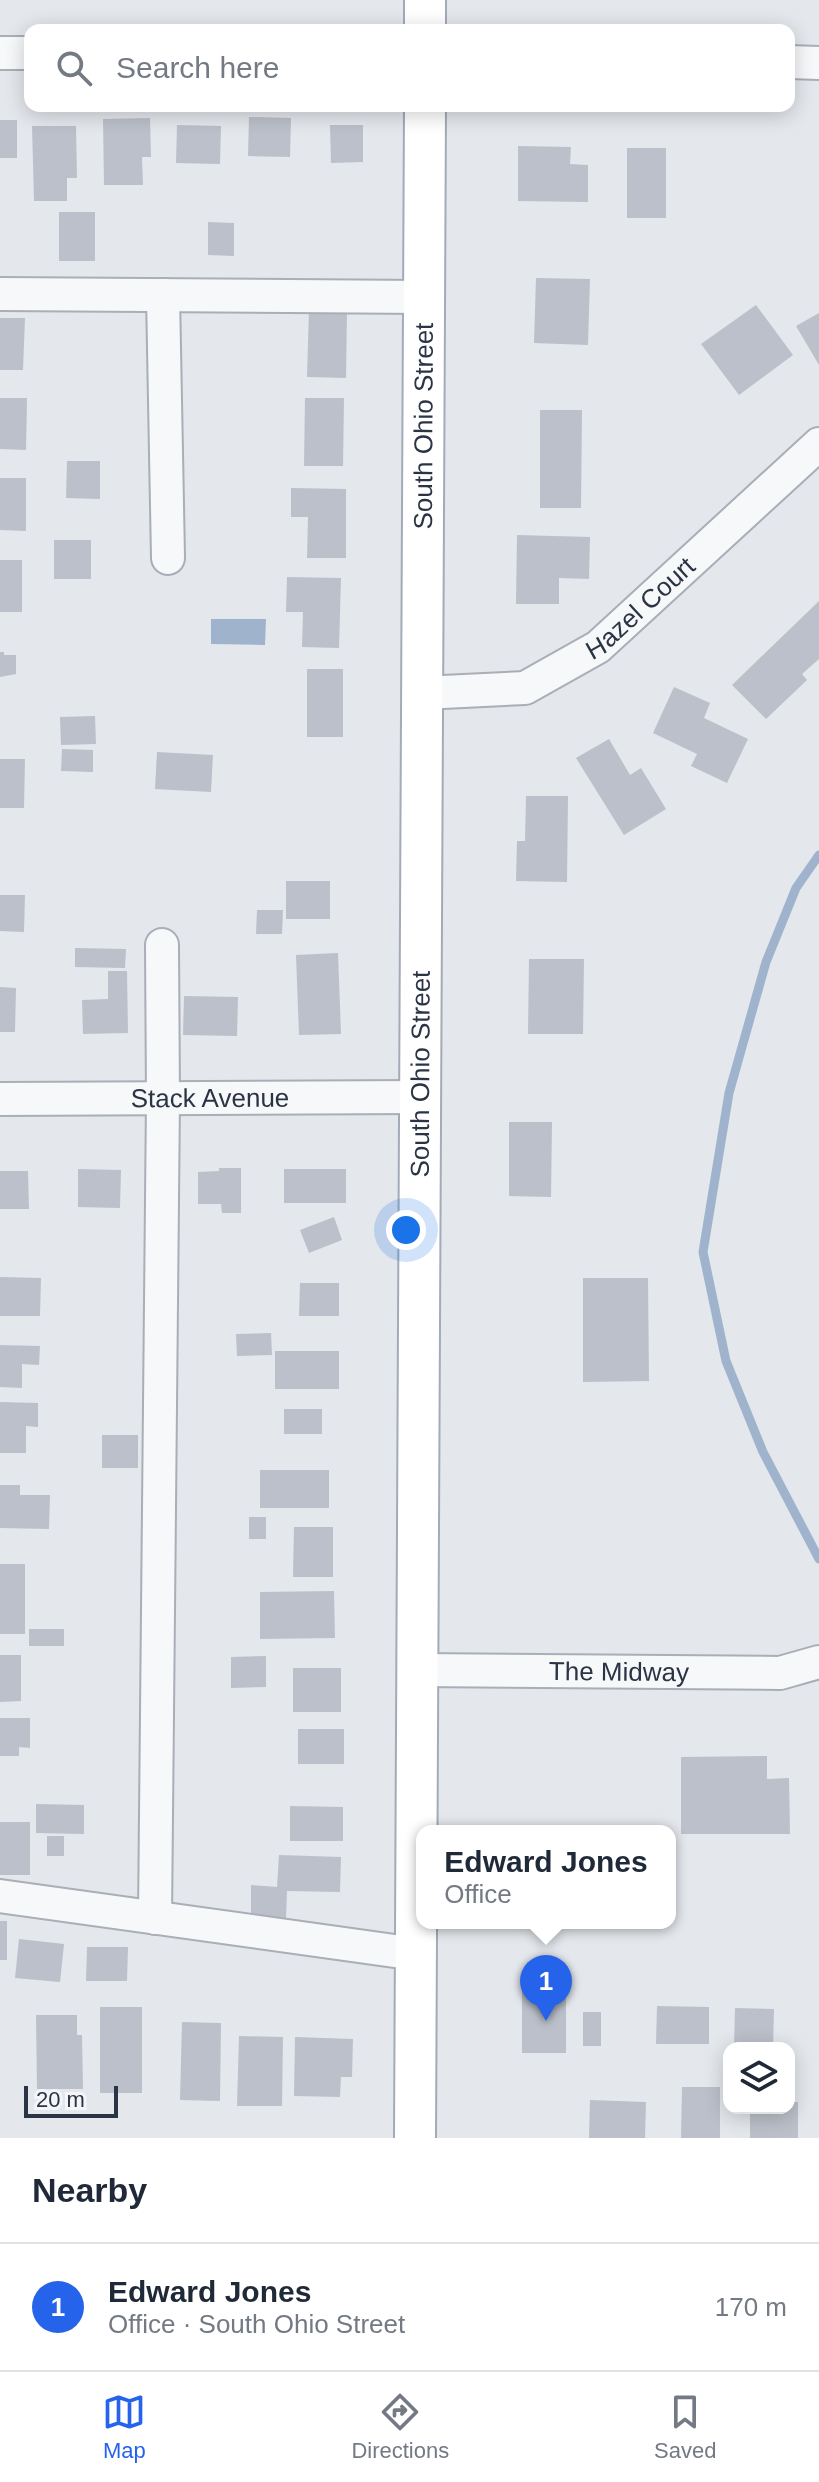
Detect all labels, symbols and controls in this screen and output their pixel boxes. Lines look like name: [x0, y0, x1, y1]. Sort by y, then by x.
search box: [24, 24, 795, 112]
icon: search: [52, 46, 96, 90]
text: Search here: [116, 51, 279, 84]
street label: South Ohio Street: [408, 322, 439, 530]
street label: Hazel Court: [581, 550, 701, 666]
street label: South Ohio Street: [405, 970, 436, 1177]
street label: Stack Avenue: [131, 1083, 289, 1113]
your location: [386, 1210, 426, 1250]
street label: The Midway: [549, 1656, 689, 1687]
popup: [416, 1825, 676, 1929]
text: Edward Jones: [444, 1845, 648, 1878]
text: Office: [444, 1879, 512, 1909]
pin: 1: [520, 1955, 572, 2021]
map controls: [723, 2042, 795, 2114]
button: layers: [723, 2042, 795, 2114]
scale bar: [24, 2082, 118, 2118]
text: 20 m: [36, 2087, 85, 2112]
text: Nearby: [32, 2171, 147, 2209]
text: Edward Jones: [108, 2275, 311, 2308]
text: 1: [51, 2292, 65, 2322]
text: 170 m: [715, 2292, 787, 2322]
text: Office · South Ohio Street: [108, 2309, 405, 2339]
tab: Map: [102, 2390, 146, 2464]
tab: Directions: [351, 2390, 449, 2464]
tab: Saved: [654, 2390, 717, 2464]

